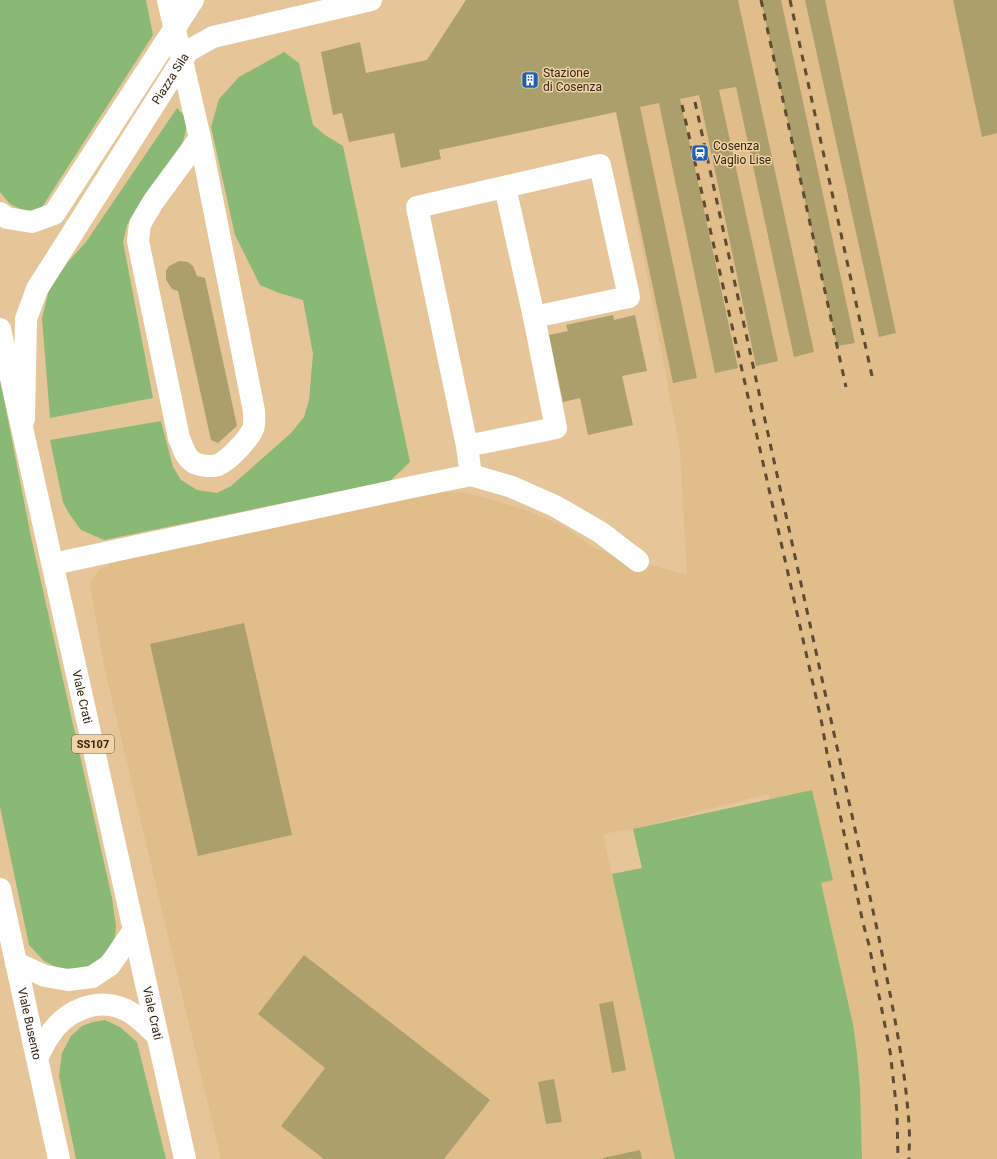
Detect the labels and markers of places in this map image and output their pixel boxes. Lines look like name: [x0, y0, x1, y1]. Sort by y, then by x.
place label: Stazione di Cosenza: [543, 66, 602, 94]
building icon: Stazione di Cosenza: [520, 70, 540, 90]
place label: Cosenza Vaglio Lise: [713, 139, 771, 167]
station icon: Cosenza Vaglio Lise: [690, 143, 710, 163]

